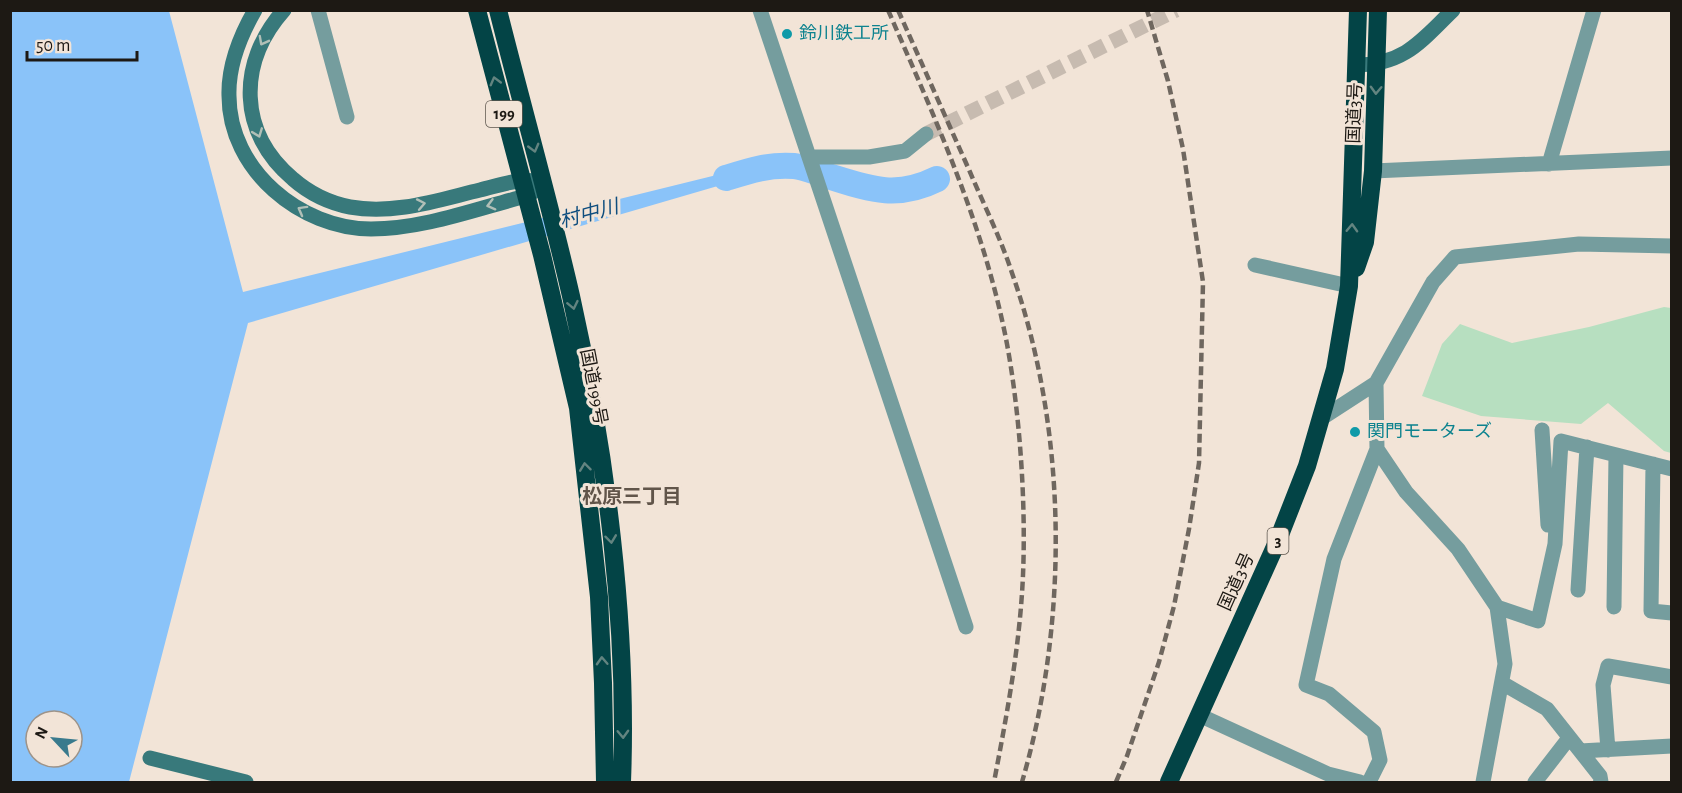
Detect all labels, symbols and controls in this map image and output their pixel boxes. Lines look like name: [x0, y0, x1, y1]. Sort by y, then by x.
scale bar: [27, 24, 136, 62]
place label: 鈴川鉄工所: [799, 24, 889, 43]
marker: 鈴川鉄工所: [780, 27, 794, 41]
one-way arrow: [259, 34, 270, 45]
text: 50 m: [36, 37, 70, 55]
one-way arrow: [490, 76, 503, 86]
street label: 国道3号: [1343, 82, 1365, 144]
one-way arrow: [1370, 85, 1383, 94]
road number: 199: [486, 101, 522, 127]
one-way arrow: [251, 127, 263, 138]
one-way arrow: [526, 143, 539, 153]
water label: 村中川: [557, 195, 622, 231]
one-way arrow: [416, 198, 426, 211]
one-way arrow: [486, 198, 496, 210]
one-way arrow: [297, 206, 308, 217]
one-way arrow: [1345, 223, 1358, 232]
one-way arrow: [566, 300, 579, 310]
street label: 国道199号: [577, 347, 611, 427]
place label: 関門モーターズ: [1367, 421, 1492, 441]
marker: 関門モーターズ: [1348, 425, 1362, 439]
one-way arrow: [579, 462, 592, 471]
district label: 松原三丁目: [582, 486, 682, 507]
road number: 3: [1268, 528, 1288, 554]
one-way arrow: [604, 534, 617, 544]
street label: 国道3号: [1214, 549, 1258, 614]
one-way arrow: [596, 657, 609, 666]
north arrow: [24, 709, 84, 769]
text: N: [32, 724, 51, 741]
one-way arrow: [617, 729, 629, 738]

